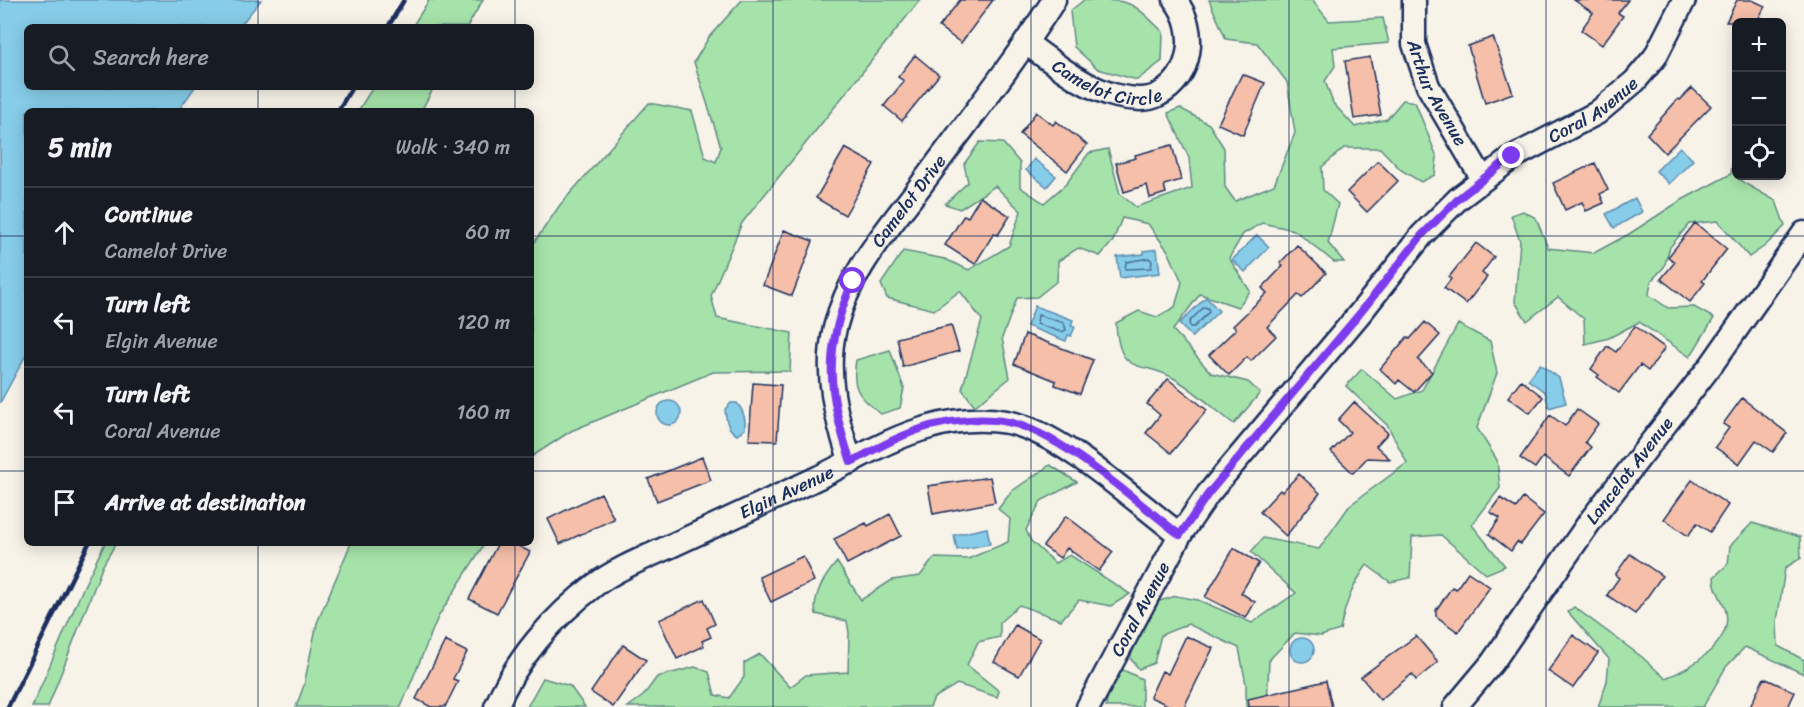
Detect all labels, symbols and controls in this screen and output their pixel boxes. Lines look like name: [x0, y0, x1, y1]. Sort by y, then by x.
map controls: [1732, 18, 1786, 180]
button: +: [1732, 18, 1786, 72]
search box: [24, 24, 534, 90]
street label: Arthur Avenue: [1397, 34, 1476, 153]
text: Search here: [93, 38, 209, 77]
icon: search: [45, 41, 78, 74]
street label: Camelot Circle: [1045, 50, 1168, 115]
street label: Coral Avenue: [1542, 68, 1646, 152]
button: −: [1732, 72, 1786, 126]
text: 5 min: [48, 124, 112, 170]
button: locate: [1732, 126, 1786, 180]
text: Walk · 340 m: [396, 130, 510, 165]
route end: [1498, 142, 1524, 168]
street label: Camelot Drive: [863, 147, 955, 254]
text: Continue: [105, 195, 193, 234]
text: 60 m: [465, 215, 510, 250]
icon: ahead: [48, 216, 81, 249]
text: Camelot Drive: [105, 234, 227, 269]
route start: [839, 267, 865, 293]
text: Turn left: [105, 285, 190, 324]
text: 120 m: [457, 305, 510, 340]
icon: left: [48, 306, 81, 339]
text: Elgin Avenue: [105, 324, 218, 359]
text: Turn left: [105, 375, 190, 414]
text: 160 m: [457, 395, 510, 430]
icon: left: [48, 396, 81, 429]
street label: Lancelot Avenue: [1577, 409, 1682, 532]
text: Coral Avenue: [105, 414, 221, 449]
street label: Elgin Avenue: [734, 456, 840, 528]
text: Arrive at destination: [105, 483, 306, 522]
icon: arrive: [48, 486, 81, 519]
street label: Coral Avenue: [1102, 556, 1179, 663]

